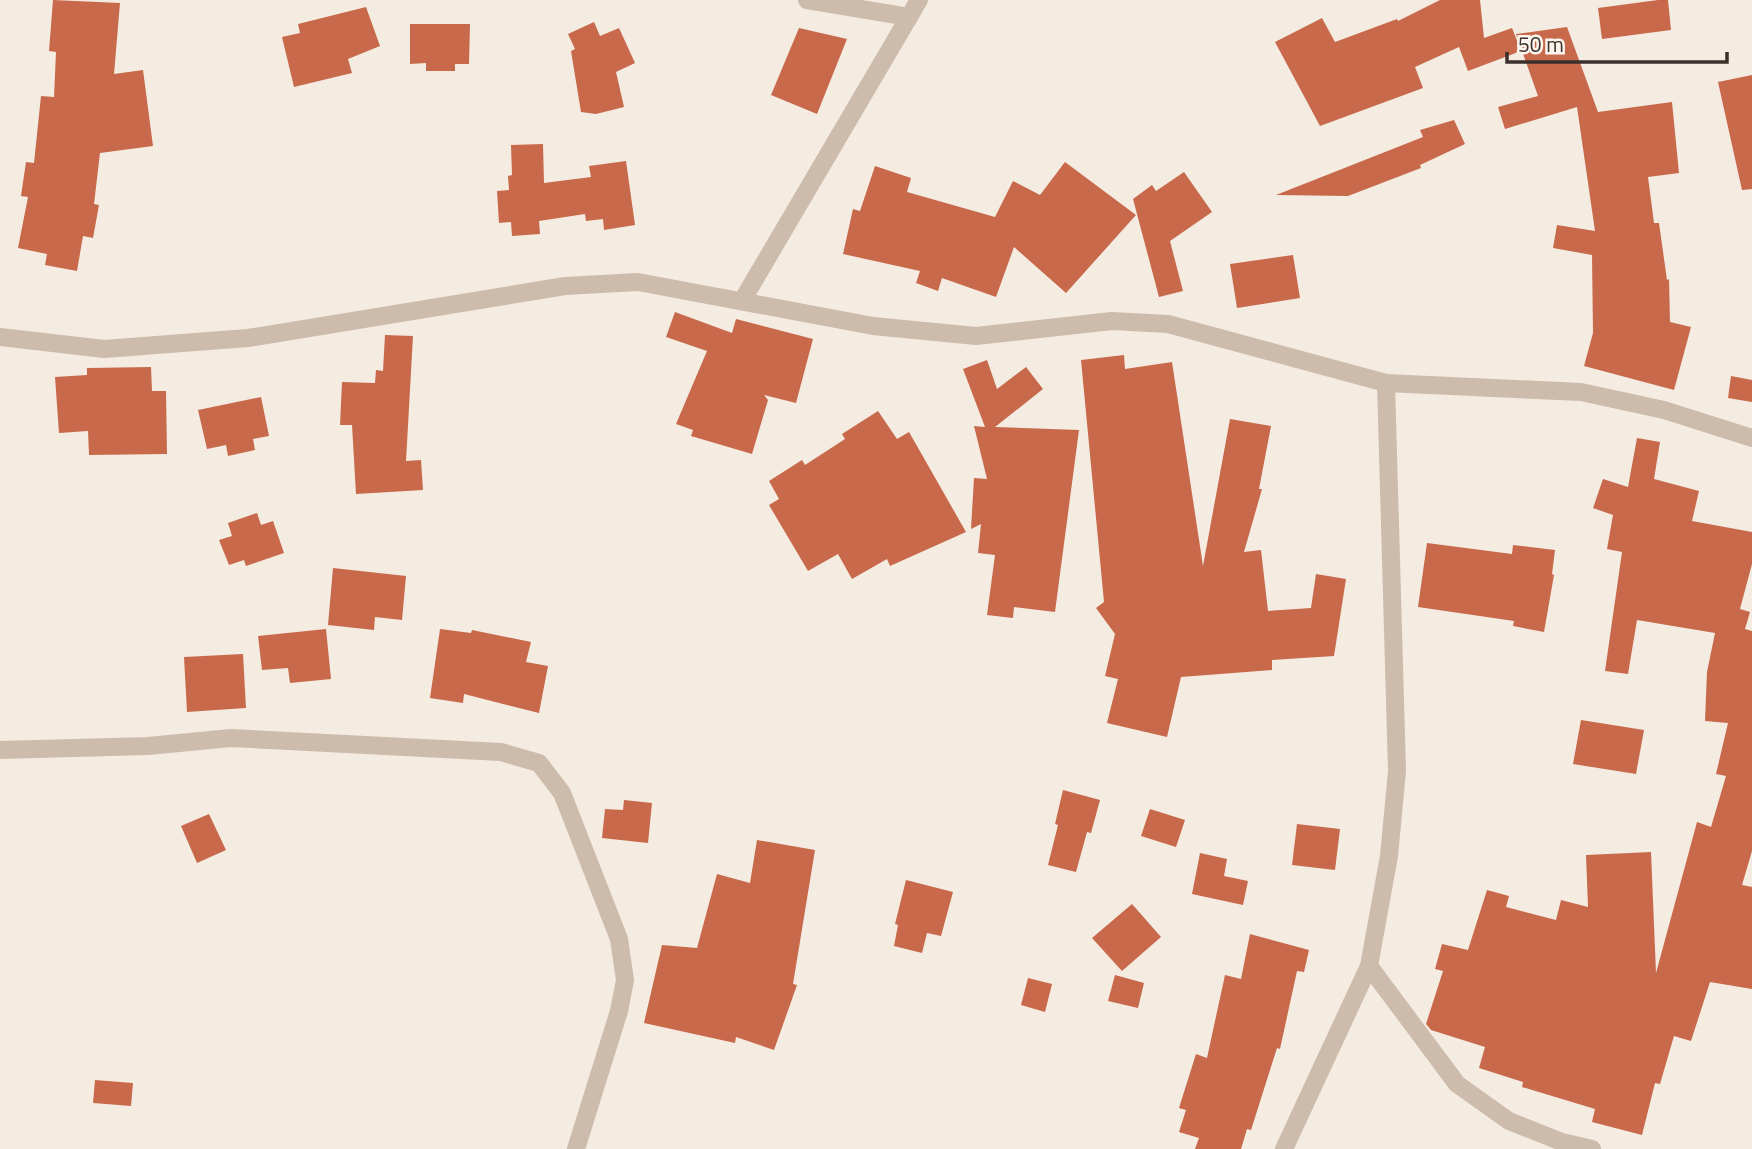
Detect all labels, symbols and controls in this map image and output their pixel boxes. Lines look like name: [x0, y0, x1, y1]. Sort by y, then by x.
scale bar: [1507, 21, 1728, 65]
text: 50 m: [1518, 28, 1564, 60]

